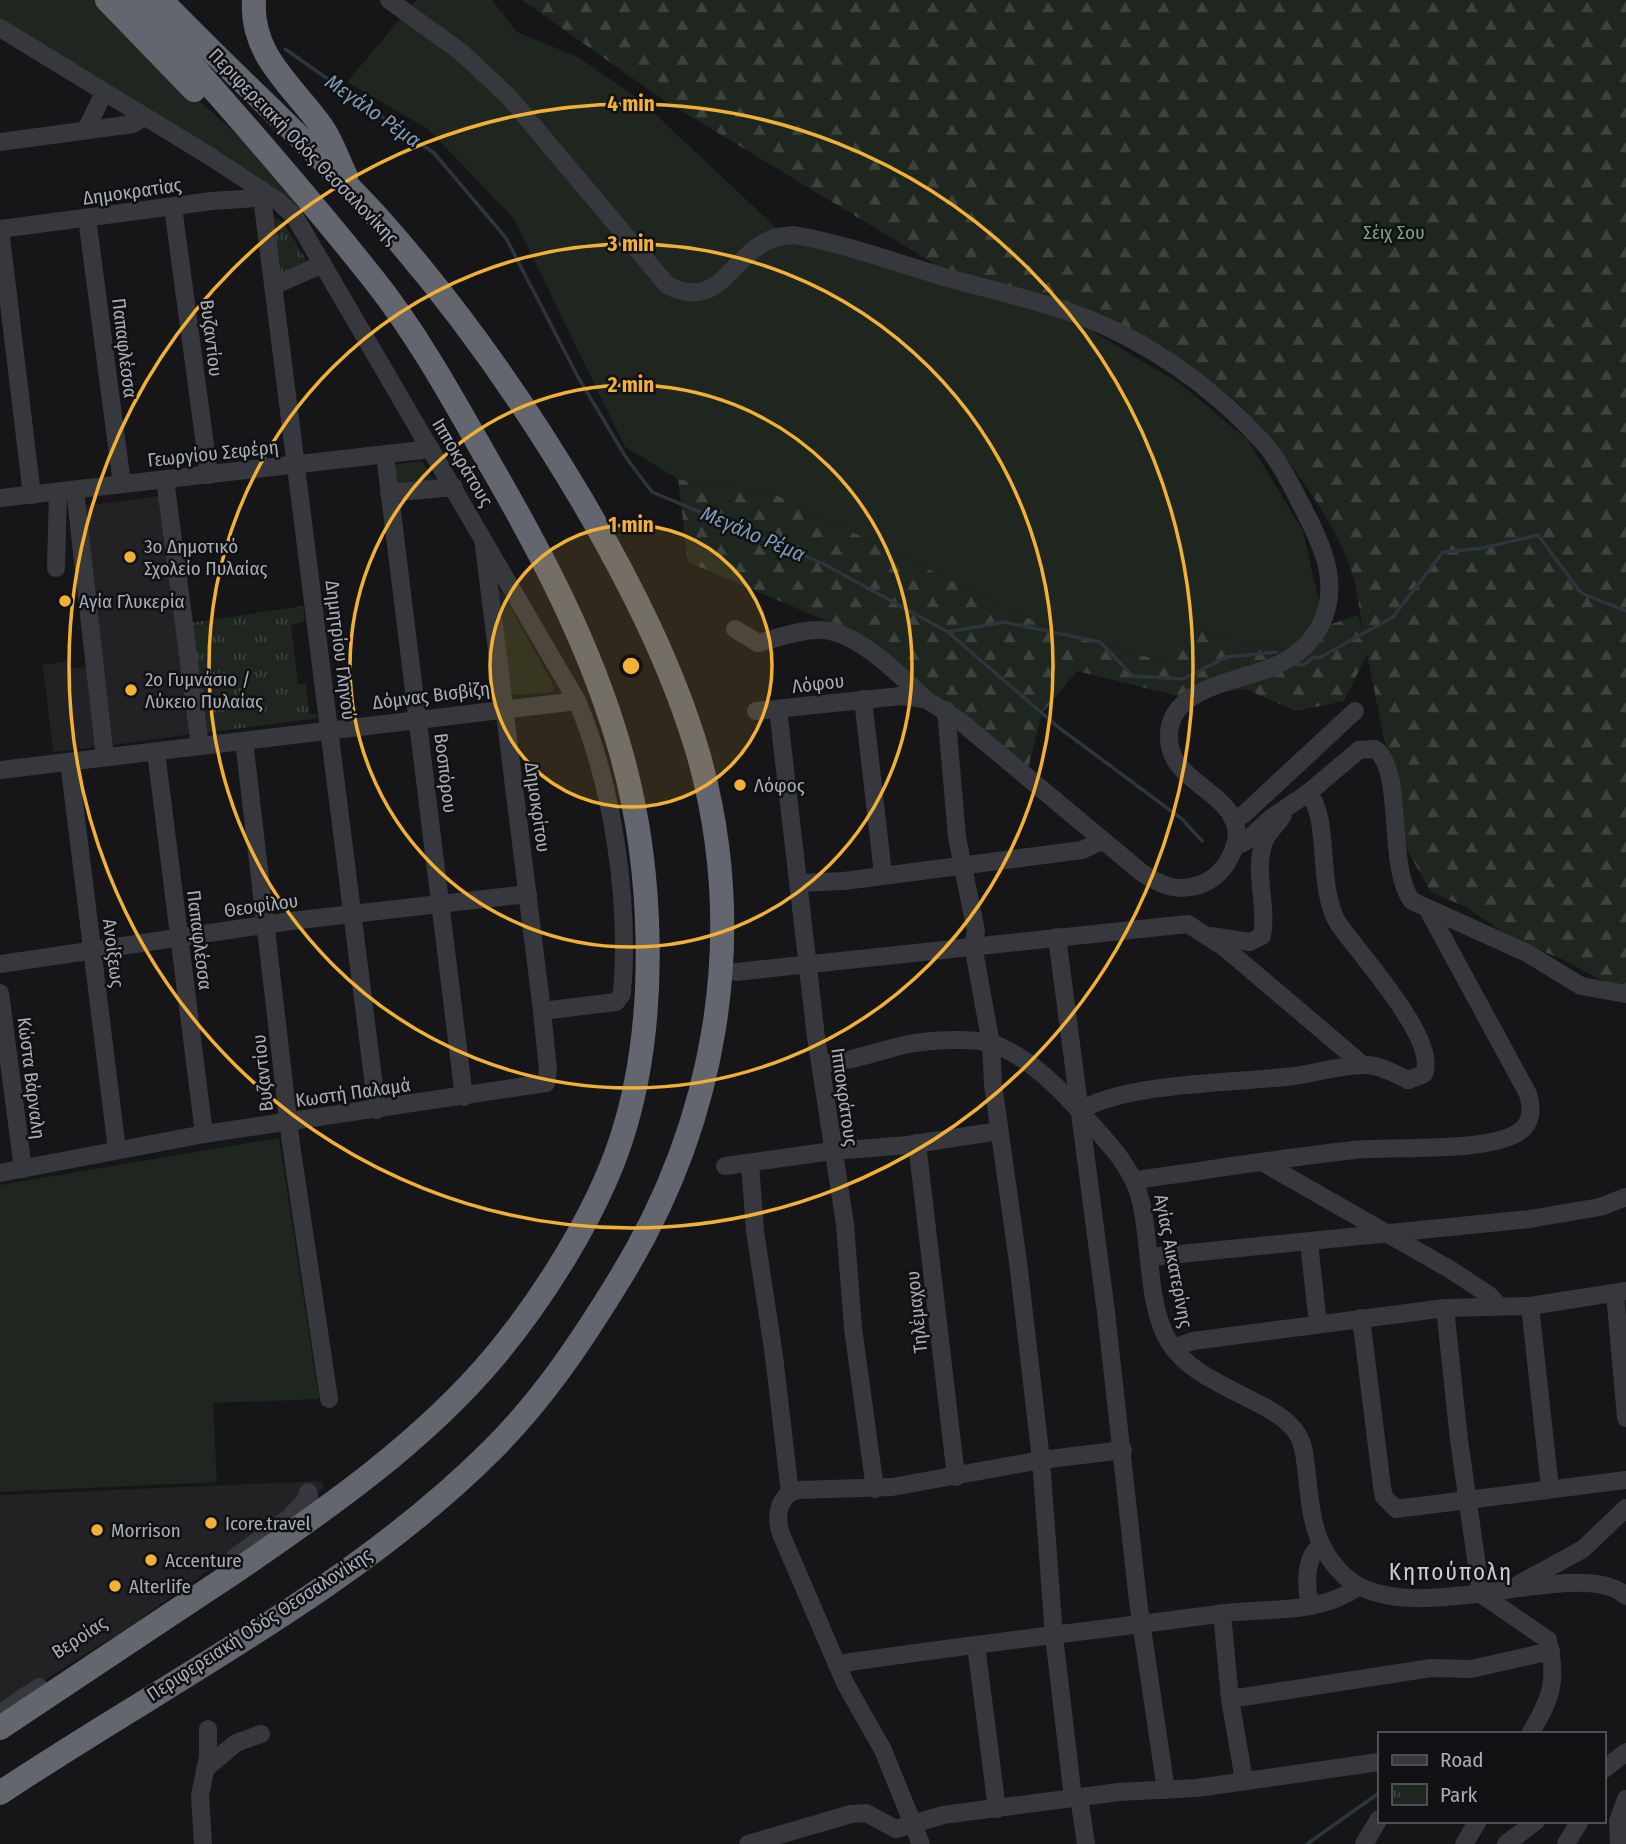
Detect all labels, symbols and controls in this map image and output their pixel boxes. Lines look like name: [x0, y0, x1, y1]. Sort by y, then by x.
street label: Περιφερειακή Οδός Θεσσαλονίκης: [204, 44, 403, 249]
water label: Μεγάλο Ρέμα: [320, 69, 426, 153]
text: 4 min: [607, 91, 655, 117]
street label: Δημοκρατίας: [81, 173, 183, 210]
park label: Σέιχ Σου: [1363, 221, 1425, 244]
text: 3 min: [607, 231, 654, 257]
street label: Παπαφλέσσα: [107, 297, 142, 399]
street label: Βυζαντίου: [195, 298, 228, 378]
text: 2 min: [607, 372, 654, 398]
street label: Ιπποκράτους: [427, 414, 498, 511]
street label: Γεωργίου Σεφέρη: [146, 435, 280, 472]
water label: Μεγάλο Ρέμα: [697, 500, 809, 568]
text: 1 min: [608, 512, 654, 538]
place label: 3ο Δημοτικό Σχολείο Πυλαίας: [144, 535, 267, 580]
marker: 3ο Δημοτικό Σχολείο Πυλαίας: [122, 549, 138, 565]
street label: Δημητρίου Γληνού: [321, 579, 360, 721]
place label: Αγία Γλυκερία: [79, 590, 185, 613]
marker: Αγία Γλυκερία: [57, 593, 73, 609]
centre of rings: [619, 654, 643, 678]
place label: 2o Γυμνάσιο / Λύκειο Πυλαίας: [145, 668, 263, 713]
street label: Λόφου: [791, 669, 845, 698]
street label: Δόμνας Βισβίζη: [371, 677, 491, 714]
marker: 2o Γυμνάσιο / Λύκειο Πυλαίας: [123, 682, 139, 698]
street label: Βοσπόρου: [429, 732, 462, 814]
street label: Δημοκρίτου: [520, 760, 555, 854]
place label: Λόφος: [754, 774, 805, 797]
marker: Λόφος: [732, 777, 748, 793]
street label: Παπαφλέσσα: [182, 889, 217, 991]
street label: Θεοφίλου: [222, 889, 300, 922]
street label: Ανοίξεως: [98, 917, 129, 989]
street label: Κώστα Βάρναλη: [13, 1016, 50, 1140]
street label: Βυζαντίου: [247, 1033, 278, 1113]
street label: Ιπποκράτους: [826, 1046, 863, 1148]
street label: Κωστή Παλαμά: [294, 1073, 412, 1112]
street label: Αγίας Αικατερίνης: [1149, 1192, 1198, 1330]
street label: Τηλέμαχου: [901, 1270, 932, 1354]
place label: Icore.travel: [225, 1512, 311, 1535]
marker: Icore.travel: [203, 1515, 219, 1531]
place label: Morrison: [111, 1519, 181, 1542]
marker: Morrison: [89, 1522, 105, 1538]
street label: Περιφερειακή Οδός Θεσσαλονίκης: [142, 1543, 376, 1706]
place label: Accenture: [165, 1549, 242, 1572]
marker: Accenture: [143, 1552, 159, 1568]
district label: Κηπούπολη: [1389, 1558, 1513, 1586]
place label: Alterlife: [129, 1575, 191, 1598]
marker: Alterlife: [107, 1578, 123, 1594]
street label: Βεροίας: [47, 1611, 111, 1664]
legend: [1378, 1732, 1605, 1823]
text: Road: [1440, 1747, 1484, 1773]
text: Park: [1440, 1782, 1478, 1808]

